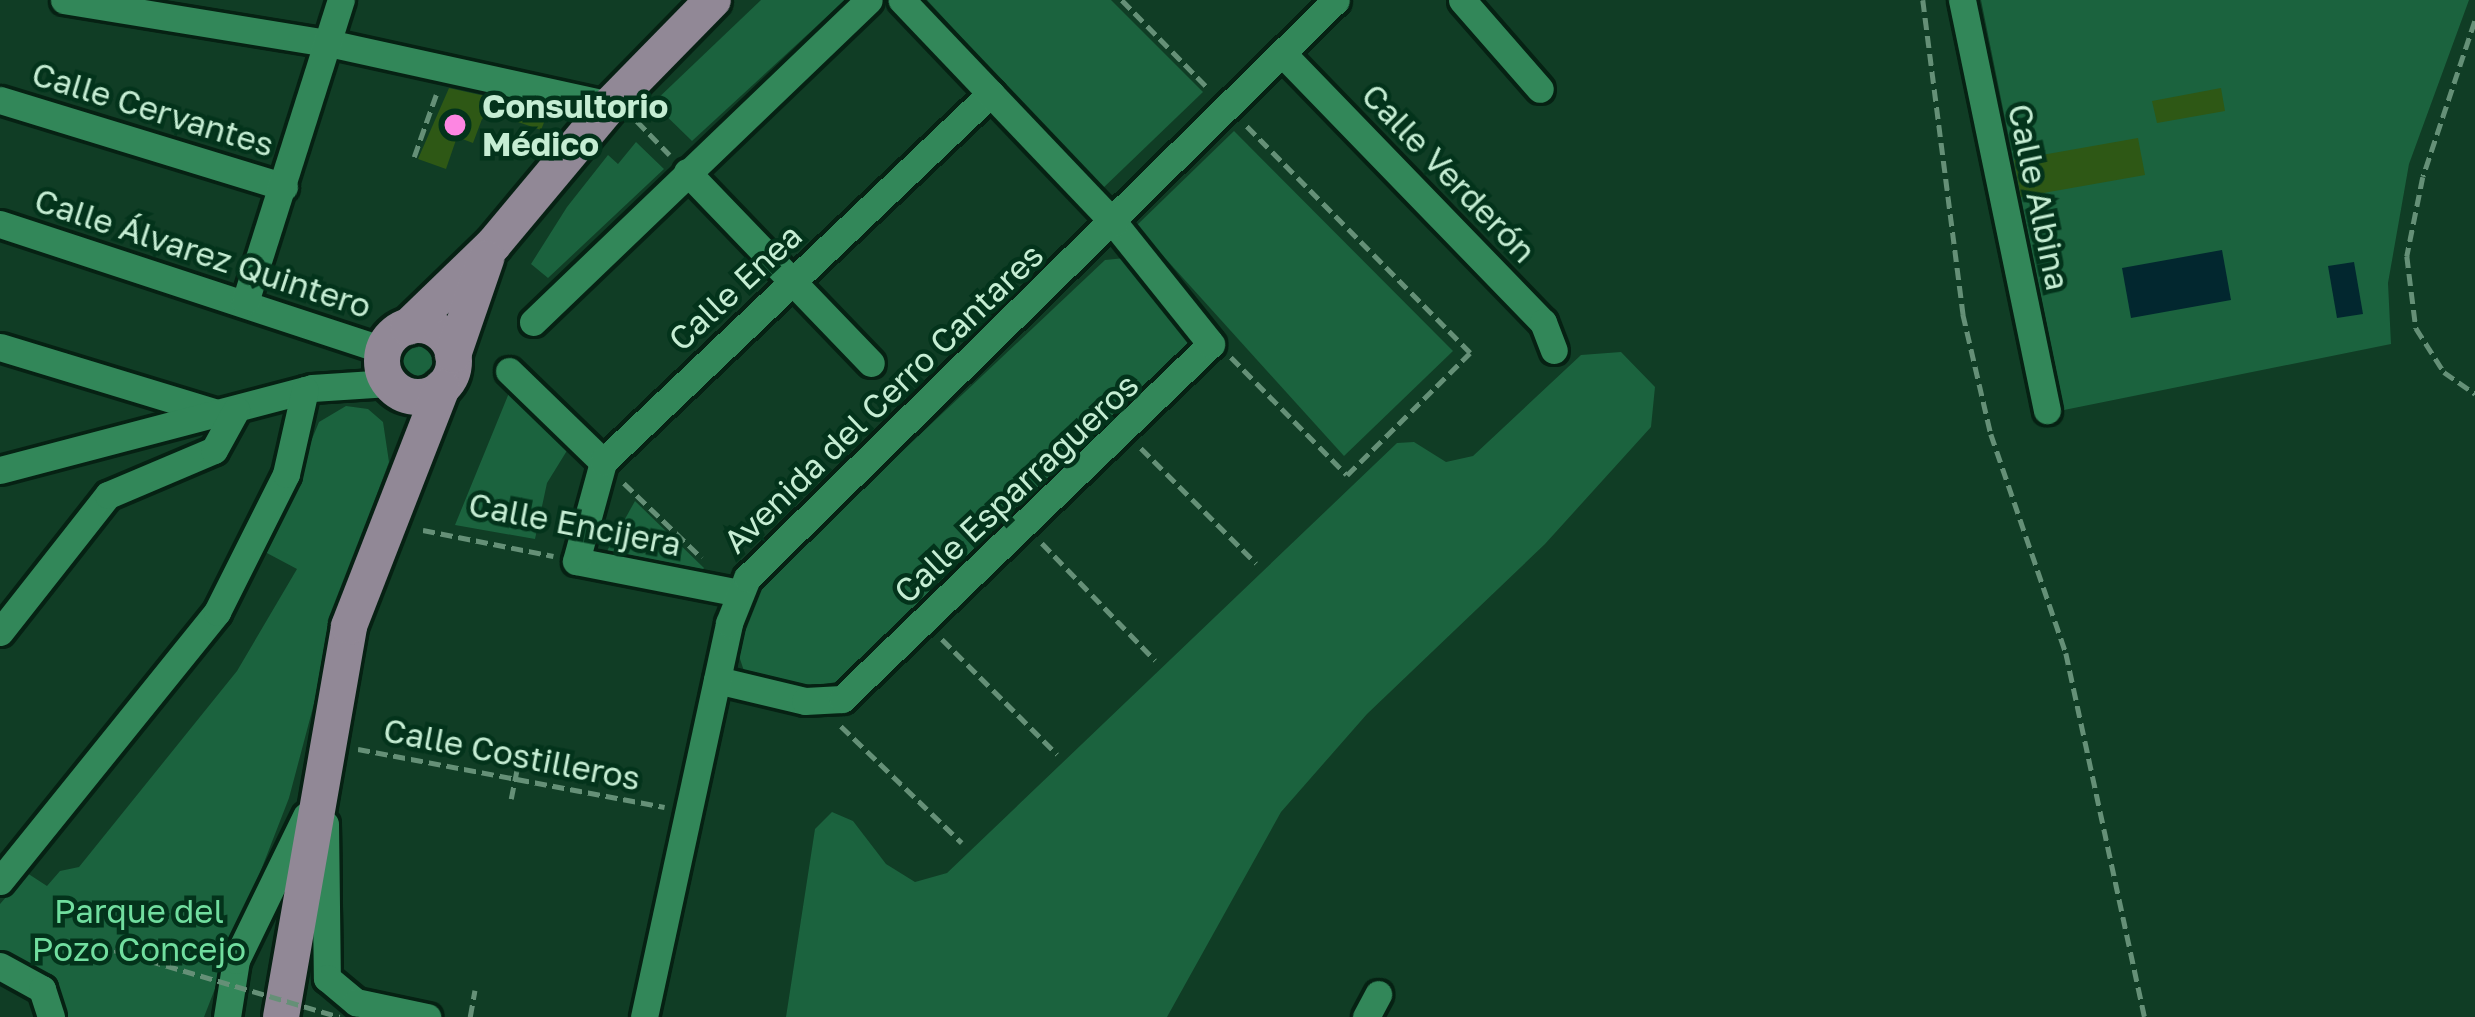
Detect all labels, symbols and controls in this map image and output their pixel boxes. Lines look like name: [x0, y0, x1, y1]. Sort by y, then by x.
street label: Calle Cervantes: [27, 53, 279, 165]
street label: Calle Verderón: [1354, 75, 1544, 271]
place label: Consultorio Médico: [482, 86, 668, 164]
street label: Calle Albina: [2000, 100, 2078, 294]
marker: Consultorio Médico: [439, 109, 471, 141]
street label: Calle Álvarez Quintero: [30, 180, 376, 326]
street label: Calle Enea: [660, 215, 810, 359]
street label: Avenida del Cerro Cantares: [715, 235, 1051, 561]
street label: Calle Esparragueros: [886, 365, 1146, 611]
street label: Calle Encijera: [465, 484, 685, 564]
street label: Calle Costilleros: [380, 710, 644, 798]
park label: Parque del Pozo Concejo: [32, 891, 246, 969]

